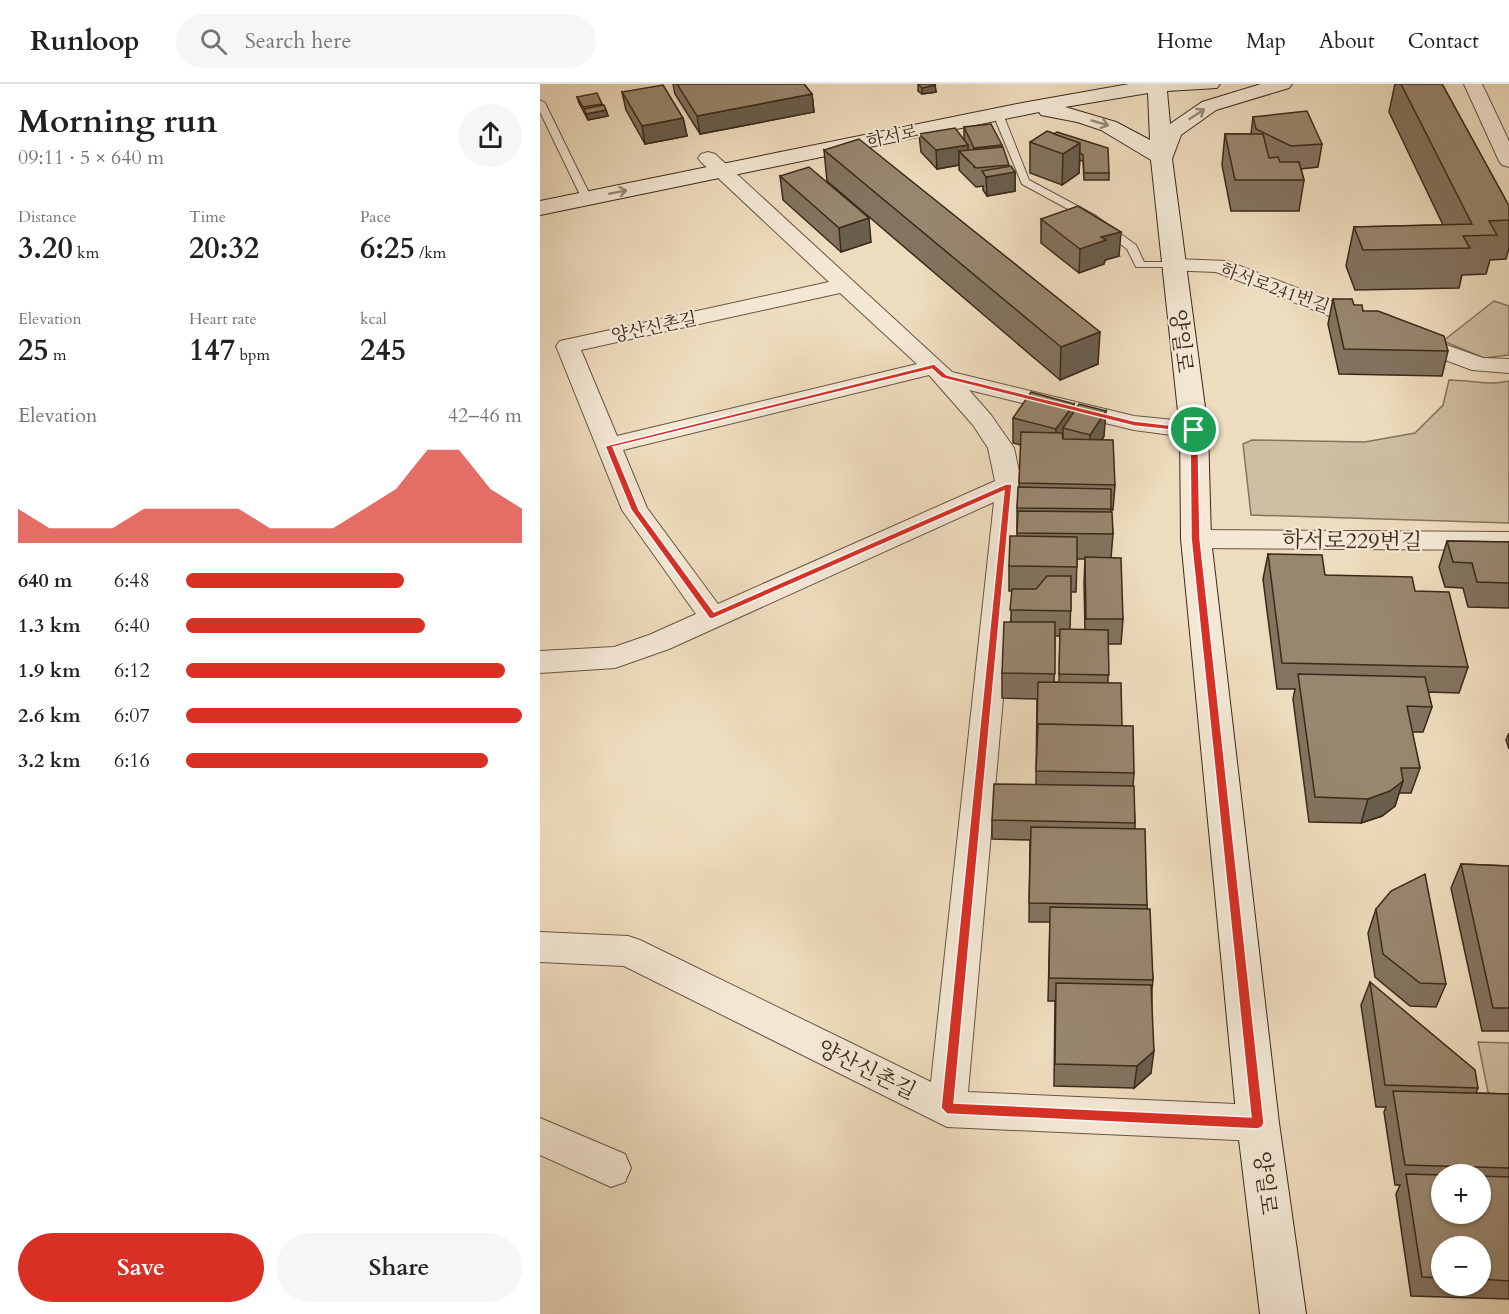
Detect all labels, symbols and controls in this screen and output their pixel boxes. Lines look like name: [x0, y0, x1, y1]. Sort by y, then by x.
search box: [176, 14, 596, 68]
text: Runloop: [30, 22, 140, 60]
icon: search: [197, 25, 230, 58]
text: Search here: [245, 26, 351, 56]
text: Home: [1157, 27, 1213, 56]
text: Map: [1246, 27, 1286, 56]
text: About: [1319, 27, 1375, 56]
text: Contact: [1408, 27, 1479, 56]
text: Morning run: [18, 99, 218, 144]
button: share: [459, 104, 522, 167]
one-way arrow: [1188, 108, 1204, 120]
one-way arrow: [1090, 118, 1109, 129]
street label: 하서로: [864, 119, 920, 154]
text: 09:11 · 5 × 640 m: [18, 144, 164, 171]
one-way arrow: [608, 186, 627, 197]
text: Distance: [18, 206, 76, 228]
text: Time: [189, 206, 226, 228]
text: Pace: [360, 206, 391, 228]
text: 3.20: [18, 228, 73, 269]
text: 20:32: [189, 228, 259, 269]
text: 6:25: [360, 228, 415, 269]
text: km: [73, 242, 99, 264]
text: /km: [415, 242, 446, 264]
street label: 하서로241번길: [1217, 257, 1333, 320]
street label: 양산신촌길: [609, 306, 699, 349]
text: Elevation: [18, 308, 82, 330]
text: Heart rate: [189, 308, 257, 330]
text: kcal: [360, 308, 387, 330]
street label: 양일로: [1162, 308, 1200, 375]
text: 25: [18, 330, 49, 371]
text: 147: [189, 330, 235, 371]
text: 245: [360, 330, 406, 371]
text: m: [49, 344, 67, 366]
text: bpm: [235, 344, 270, 366]
text: Elevation: [18, 402, 97, 429]
text: 42–46 m: [448, 402, 522, 429]
pin: [1168, 404, 1219, 455]
icon: arrive: [1177, 413, 1210, 446]
street label: 하서로229번길: [1282, 525, 1422, 557]
text: 640 m: [18, 567, 73, 594]
text: 6:48: [114, 567, 150, 594]
text: 1.3 km: [18, 612, 81, 639]
text: 6:40: [114, 612, 150, 639]
text: 1.9 km: [18, 657, 81, 684]
text: 6:12: [114, 657, 150, 684]
text: 2.6 km: [18, 702, 81, 729]
text: 6:07: [114, 702, 150, 729]
text: 3.2 km: [18, 747, 81, 774]
text: 6:16: [114, 747, 150, 774]
street label: 양산신촌길: [812, 1033, 921, 1107]
street label: 양일로: [1246, 1150, 1284, 1217]
map controls: [1431, 1164, 1491, 1296]
button: +: [1431, 1164, 1491, 1224]
button: Save: [18, 1233, 264, 1302]
button: Share: [276, 1233, 522, 1302]
button: −: [1431, 1236, 1491, 1296]

